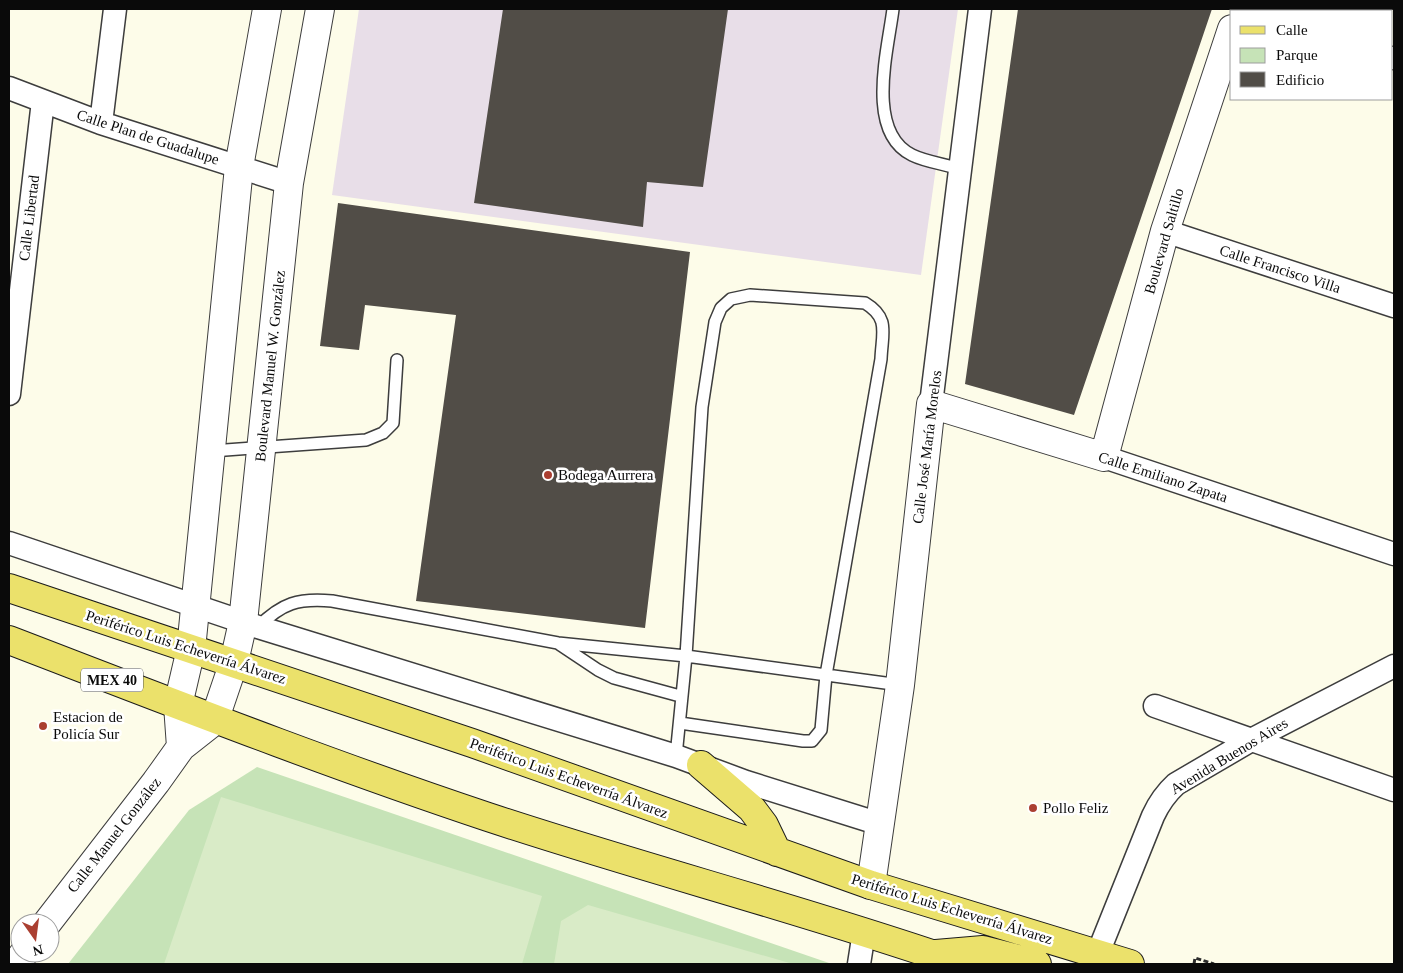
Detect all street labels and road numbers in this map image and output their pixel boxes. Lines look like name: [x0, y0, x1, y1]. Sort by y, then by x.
street label: Calle Plan de Guadalupe: [75, 106, 222, 168]
street label: Calle Libertad: [16, 174, 42, 262]
street label: Boulevard Saltillo: [1141, 186, 1187, 296]
street label: Calle Francisco Villa: [1217, 242, 1343, 296]
street label: Boulevard Manuel W. González: [252, 269, 288, 463]
street label: Calle José María Morelos: [910, 369, 944, 525]
street label: Calle Emiliano Zapata: [1096, 449, 1230, 506]
street label: Periférico Luis Echeverría Álvarez: [84, 607, 288, 687]
road number: MEX 40: [81, 668, 143, 692]
street label: Avenida Buenos Aires: [1168, 715, 1291, 797]
street label: Periférico Luis Echeverría Álvarez: [468, 735, 670, 821]
street label: Calle Manuel González: [64, 774, 164, 896]
street label: Periférico Luis Echeverría Álvarez: [849, 871, 1055, 947]

